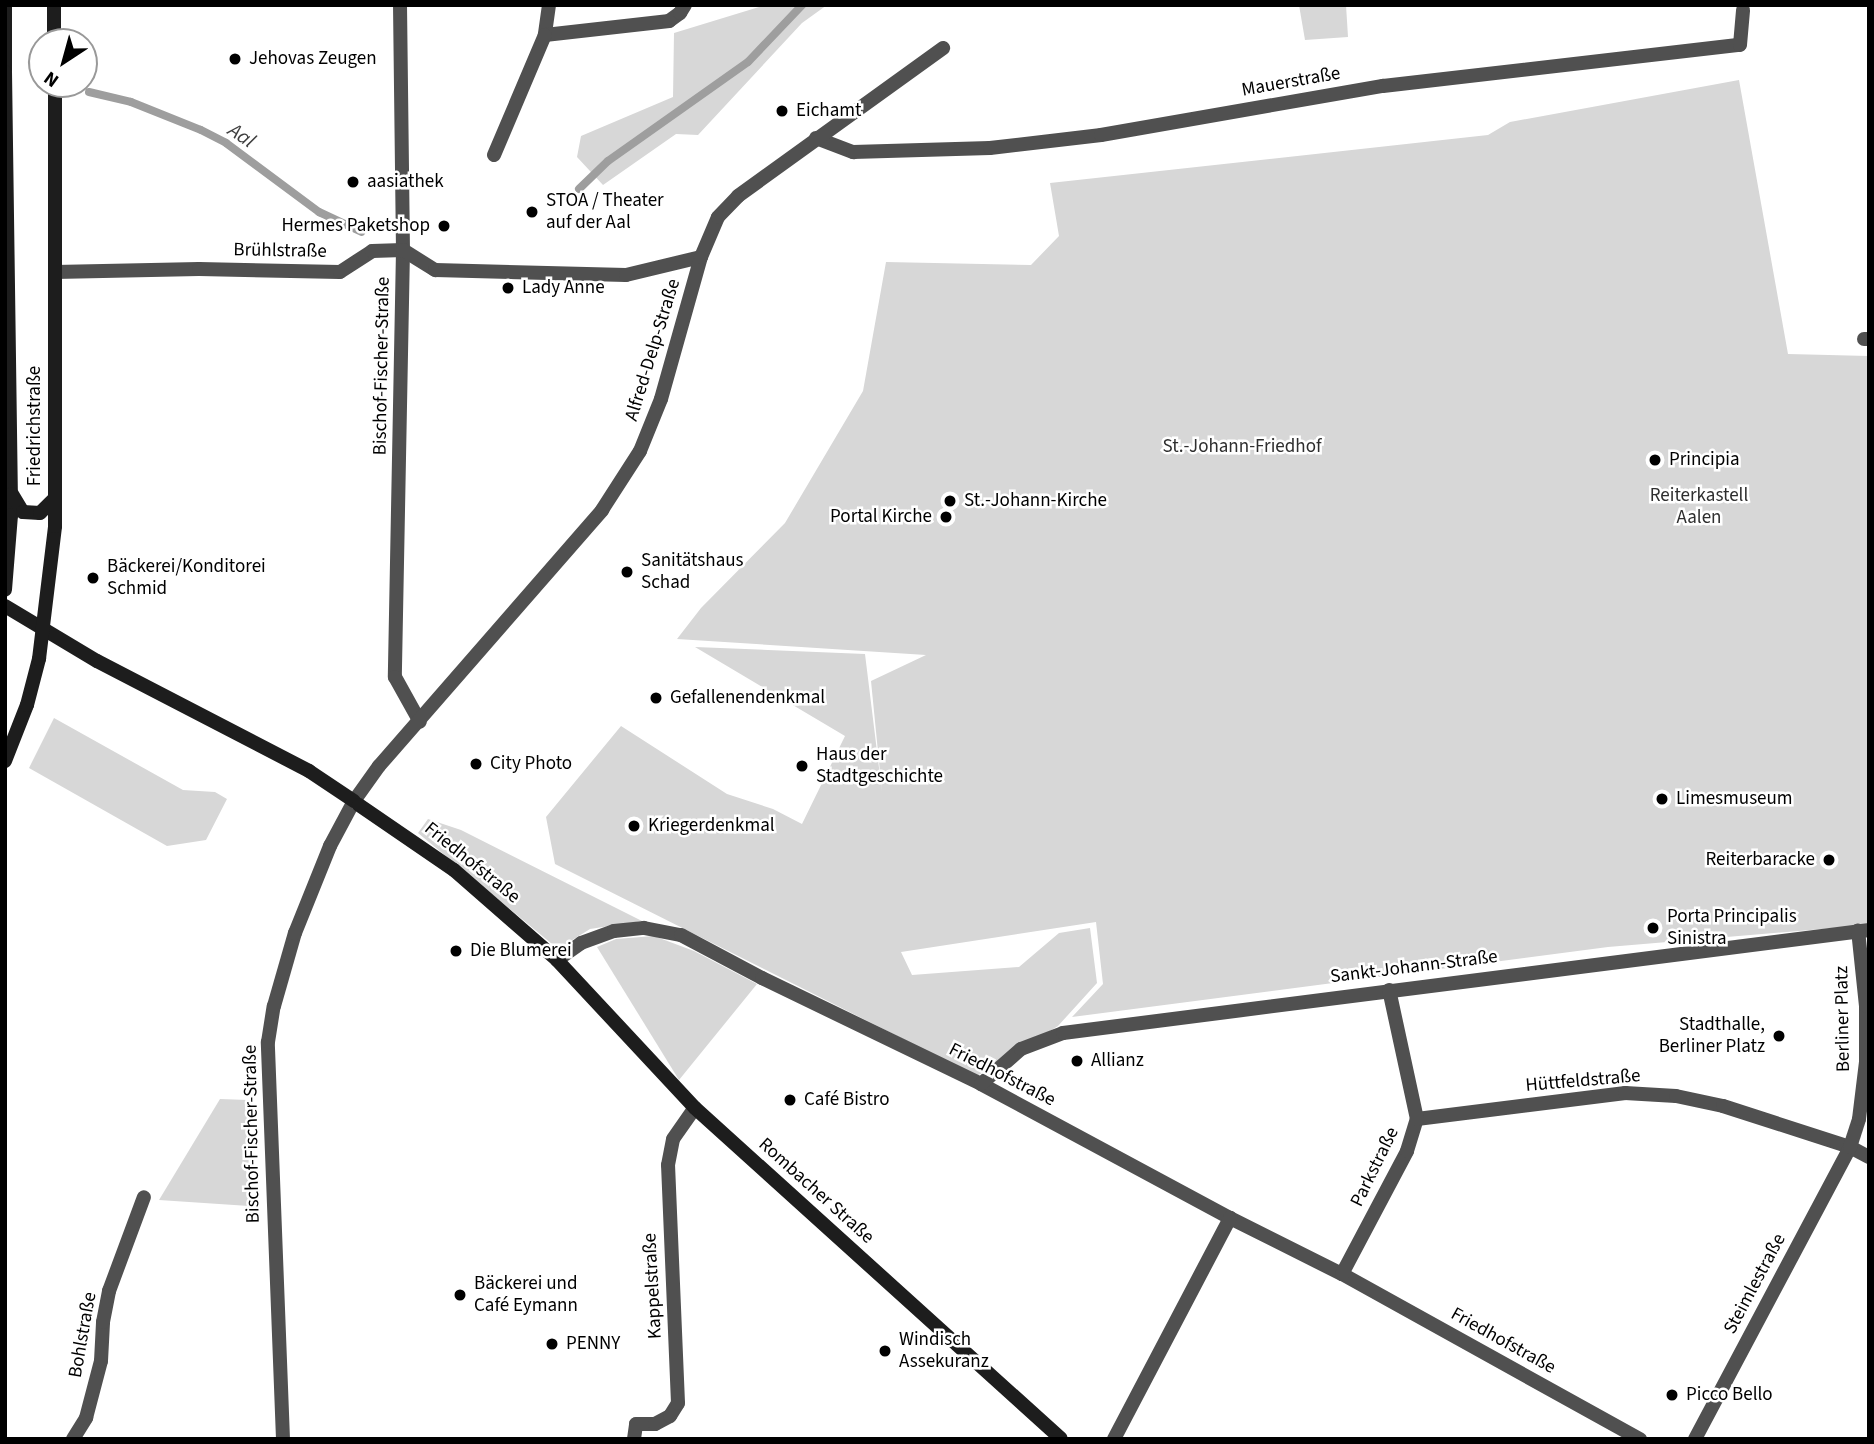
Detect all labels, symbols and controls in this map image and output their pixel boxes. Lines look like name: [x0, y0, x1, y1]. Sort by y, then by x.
north arrow: [28, 28, 98, 98]
place label: Jehovas Zeugen: [249, 48, 377, 70]
marker: Jehovas Zeugen: [227, 51, 243, 67]
street label: Mauerstraße: [1240, 62, 1342, 102]
text: N: [38, 64, 65, 93]
place label: Eichamt: [796, 100, 861, 122]
marker: Eichamt: [774, 103, 790, 119]
water label: Aal: [224, 117, 260, 153]
place label: aasiathek: [367, 171, 444, 193]
marker: aasiathek: [345, 174, 361, 190]
place label: STOA / Theater auf der Aal: [546, 190, 664, 234]
marker: STOA / Theater auf der Aal: [524, 204, 540, 220]
place label: Hermes Paketshop: [281, 215, 430, 237]
marker: Hermes Paketshop: [436, 218, 452, 234]
street label: Brühlstraße: [233, 239, 327, 263]
street label: Bischof-Fischer-Straße: [369, 276, 395, 456]
street label: Alfred-Delp-Straße: [621, 276, 685, 424]
place label: Lady Anne: [522, 277, 605, 299]
marker: Lady Anne: [500, 280, 516, 296]
street label: Friedrichstraße: [24, 366, 46, 486]
park label: St.-Johann-Friedhof: [1163, 436, 1321, 458]
place label: Principia: [1669, 449, 1740, 471]
marker: Principia: [1647, 452, 1663, 468]
park label: Reiterkastell Aalen: [1650, 485, 1748, 529]
place label: St.-Johann-Kirche: [964, 490, 1107, 512]
marker: St.-Johann-Kirche: [942, 493, 958, 509]
place label: Portal Kirche: [830, 506, 932, 528]
marker: Portal Kirche: [938, 509, 954, 525]
place label: Sanitätshaus Schad: [641, 550, 744, 594]
place label: Bäckerei/Konditorei Schmid: [107, 556, 266, 600]
marker: Sanitätshaus Schad: [619, 564, 635, 580]
marker: Bäckerei/Konditorei Schmid: [85, 570, 101, 586]
place label: Gefallenendenkmal: [670, 687, 825, 709]
marker: Gefallenendenkmal: [648, 690, 664, 706]
place label: Haus der Stadtgeschichte: [816, 744, 943, 788]
place label: City Photo: [490, 753, 572, 775]
marker: City Photo: [468, 756, 484, 772]
marker: Haus der Stadtgeschichte: [794, 758, 810, 774]
place label: Limesmuseum: [1676, 788, 1793, 810]
marker: Limesmuseum: [1654, 791, 1670, 807]
place label: Kriegerdenkmal: [648, 815, 775, 837]
street label: Friedhofstraße: [420, 818, 524, 908]
marker: Kriegerdenkmal: [626, 818, 642, 834]
place label: Reiterbaracke: [1705, 849, 1815, 871]
marker: Reiterbaracke: [1821, 852, 1837, 868]
place label: Porta Principalis Sinistra: [1667, 906, 1797, 950]
marker: Porta Principalis Sinistra: [1645, 920, 1661, 936]
place label: Die Blumerei: [470, 940, 572, 962]
marker: Die Blumerei: [448, 943, 464, 959]
street label: Sankt-Johann-Straße: [1329, 945, 1499, 989]
street label: Berliner Platz: [1831, 966, 1855, 1072]
place label: Stadthalle, Berliner Platz: [1659, 1014, 1765, 1058]
marker: Stadthalle, Berliner Platz: [1771, 1028, 1787, 1044]
street label: Friedhofstraße: [945, 1038, 1059, 1112]
street label: Bischof-Fischer-Straße: [239, 1044, 265, 1224]
place label: Allianz: [1091, 1050, 1144, 1072]
marker: Allianz: [1069, 1053, 1085, 1069]
street label: Hüttfeldstraße: [1525, 1065, 1641, 1097]
place label: Café Bistro: [804, 1089, 890, 1111]
marker: Café Bistro: [782, 1092, 798, 1108]
street label: Parkstraße: [1346, 1124, 1404, 1210]
street label: Rombacher Straße: [754, 1133, 878, 1249]
street label: Steimlestraße: [1719, 1230, 1791, 1338]
street label: Kappelstraße: [639, 1232, 667, 1340]
place label: Bäckerei und Café Eymann: [474, 1273, 578, 1317]
marker: Bäckerei und Café Eymann: [452, 1287, 468, 1303]
street label: Bohlstraße: [64, 1290, 102, 1380]
street label: Friedhofstraße: [1447, 1303, 1559, 1379]
place label: Windisch Assekuranz: [899, 1329, 989, 1373]
place label: PENNY: [566, 1333, 620, 1355]
marker: PENNY: [544, 1336, 560, 1352]
marker: Windisch Assekuranz: [877, 1343, 893, 1359]
place label: Picco Bello: [1686, 1384, 1773, 1406]
marker: Picco Bello: [1664, 1387, 1680, 1403]

